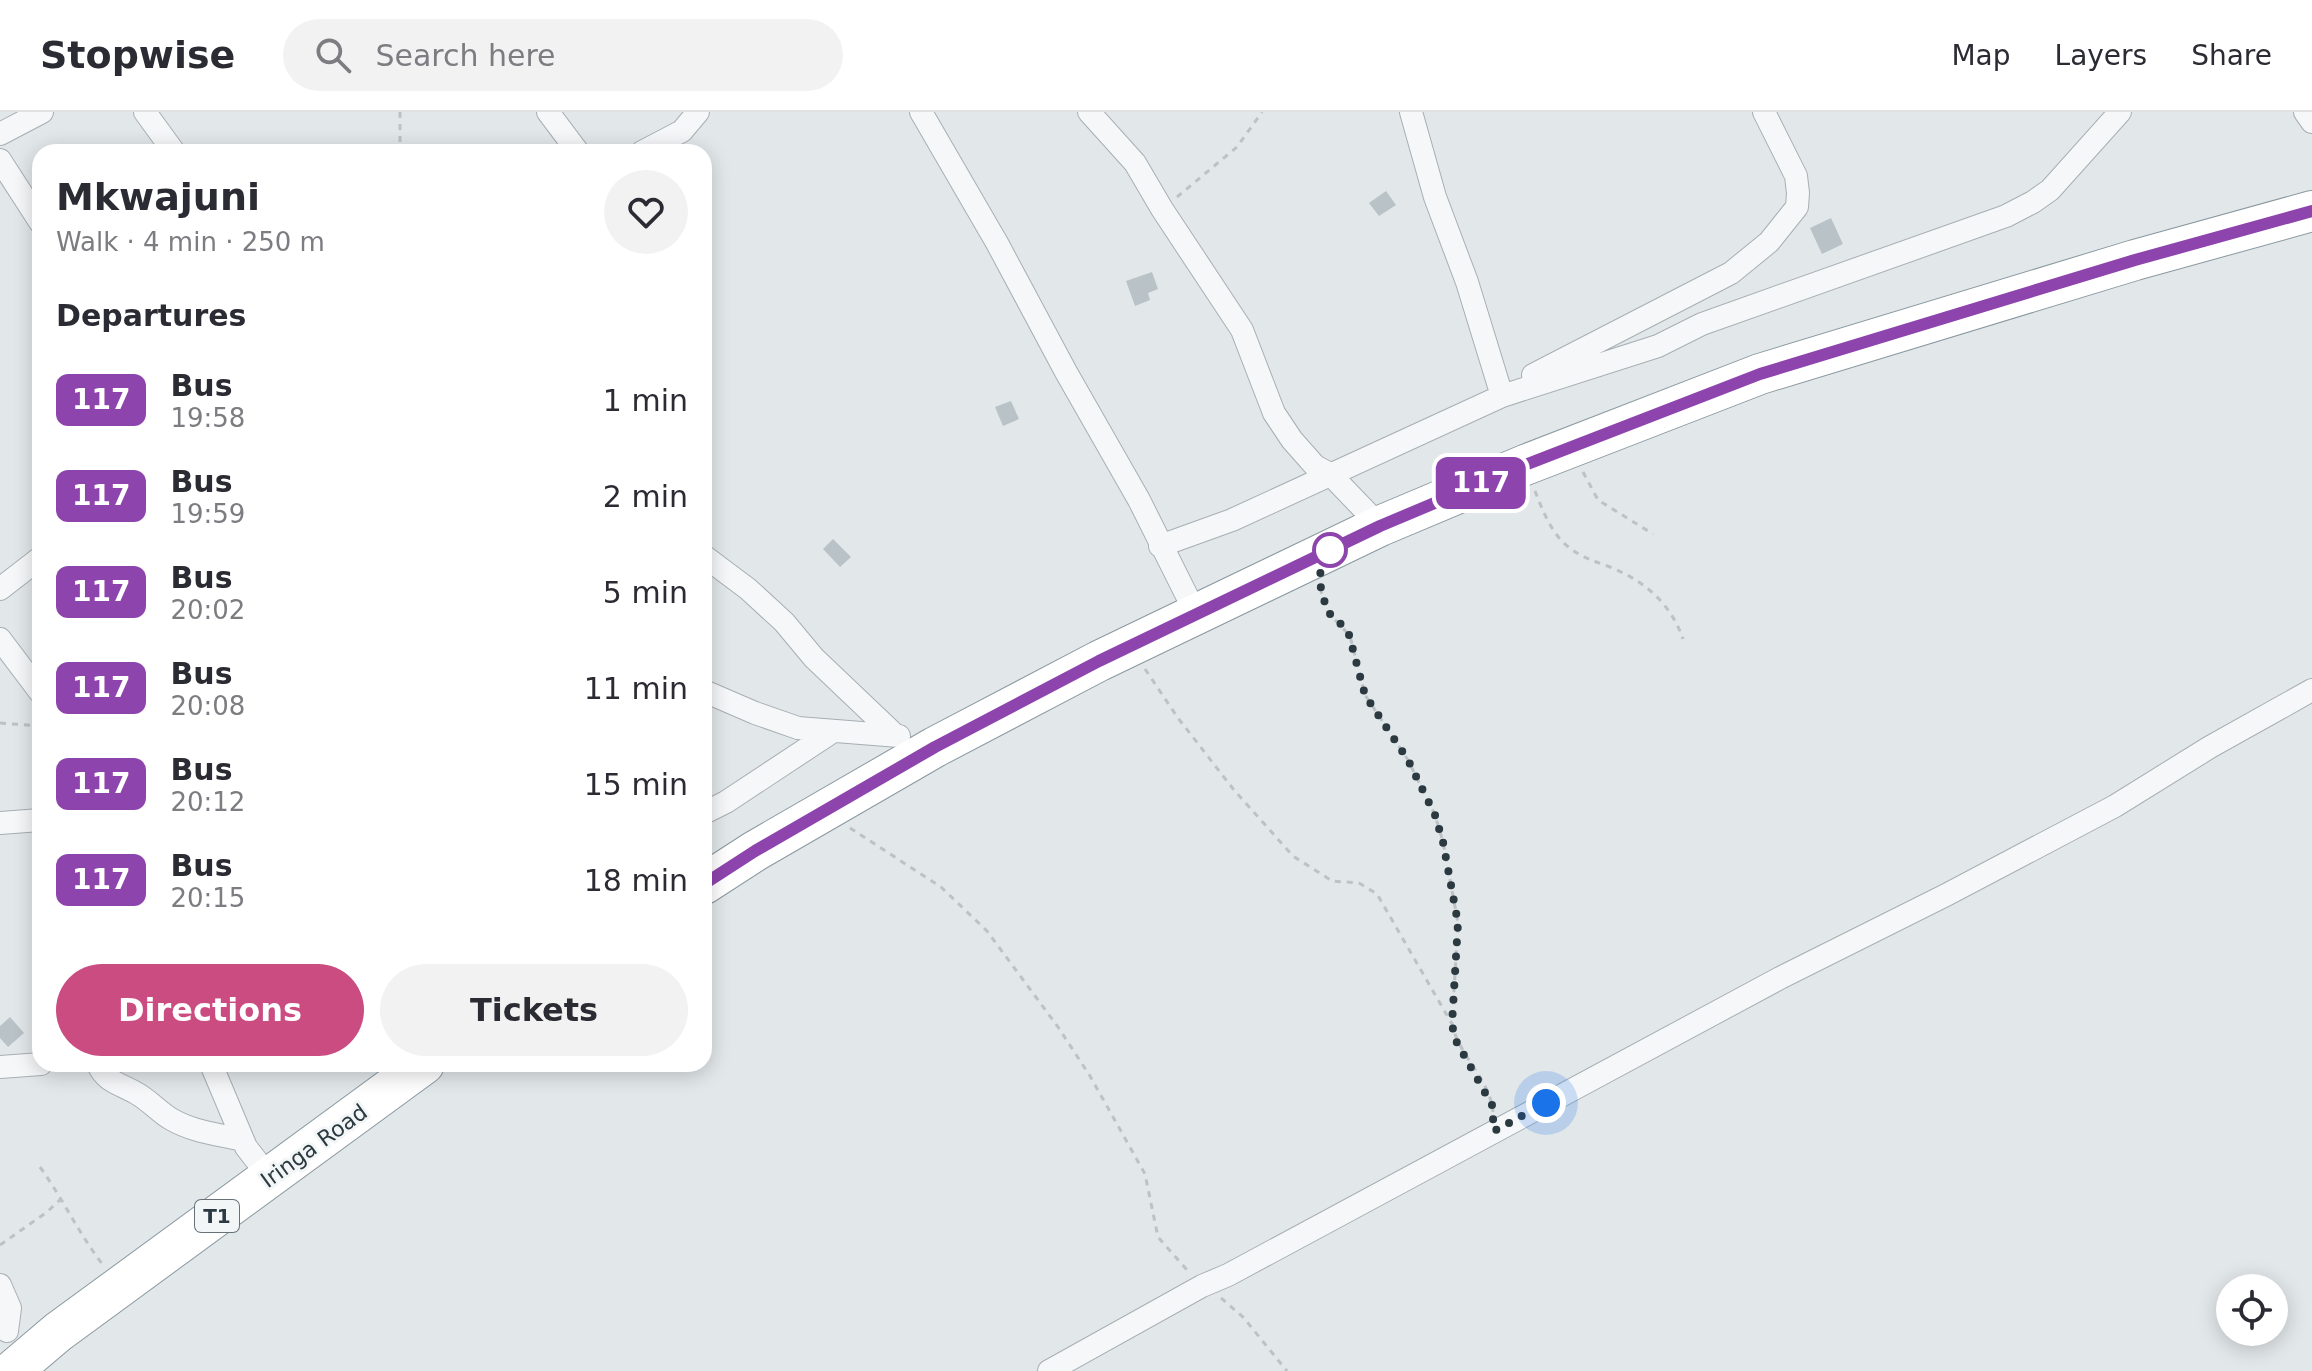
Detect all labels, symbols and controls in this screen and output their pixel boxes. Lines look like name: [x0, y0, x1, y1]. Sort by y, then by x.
search box: [283, 19, 843, 91]
text: Stopwise: [40, 33, 235, 77]
icon: search: [311, 33, 355, 77]
text: Search here: [375, 38, 556, 73]
text: Map: [1951, 39, 2011, 72]
text: Layers: [2055, 39, 2147, 72]
text: Share: [2191, 39, 2272, 72]
button: heart: [604, 170, 688, 254]
text: Mkwajuni: [56, 175, 260, 219]
text: Walk · 4 min · 250 m: [56, 227, 325, 257]
text: Departures: [56, 298, 246, 333]
text: Bus: [170, 368, 233, 403]
text: 117: [72, 383, 130, 416]
text: 1 min: [603, 383, 688, 418]
text: 19:58: [170, 403, 245, 433]
line badge: 117: [1435, 457, 1527, 509]
text: Bus: [170, 464, 233, 499]
text: 117: [1452, 466, 1510, 499]
text: 117: [72, 479, 130, 512]
text: 2 min: [603, 479, 688, 514]
text: 19:59: [170, 499, 245, 529]
unlabelled marker: [1313, 533, 1347, 567]
text: Bus: [170, 560, 233, 595]
text: 117: [72, 575, 130, 608]
text: 5 min: [603, 575, 688, 610]
text: 20:02: [170, 595, 245, 625]
text: Bus: [170, 656, 233, 691]
text: 117: [72, 671, 130, 704]
text: 11 min: [584, 671, 688, 706]
text: 20:08: [170, 691, 245, 721]
text: Bus: [170, 752, 233, 787]
text: 117: [72, 767, 130, 800]
text: 15 min: [584, 767, 688, 802]
text: 20:12: [170, 787, 245, 817]
text: Bus: [170, 848, 233, 883]
text: 117: [72, 863, 130, 896]
text: 18 min: [584, 863, 688, 898]
text: 20:15: [170, 883, 245, 913]
button: Directions: [56, 964, 364, 1056]
button: Tickets: [380, 964, 688, 1056]
your location: [1526, 1083, 1566, 1123]
street label: Iringa Road: [256, 1099, 372, 1193]
road number: T1: [195, 1200, 239, 1232]
map controls: [2216, 1274, 2288, 1346]
button: locate: [2216, 1274, 2288, 1346]

